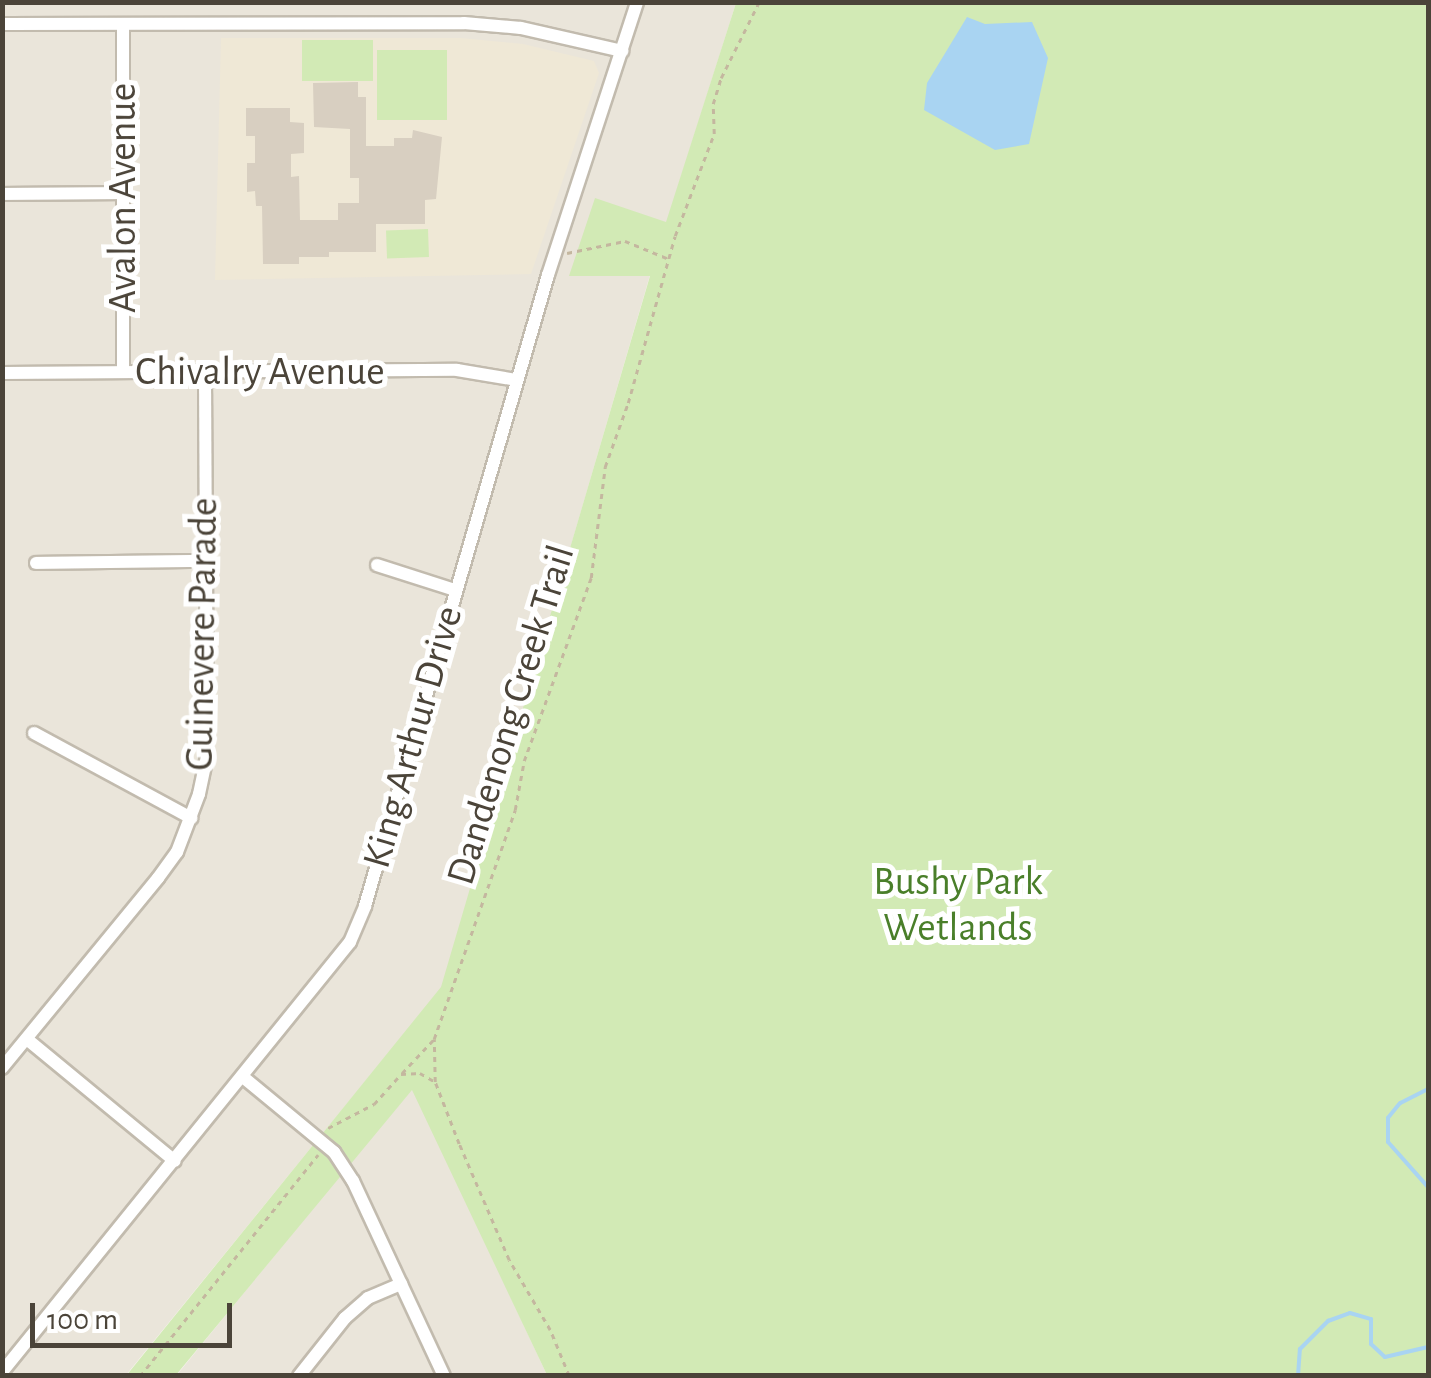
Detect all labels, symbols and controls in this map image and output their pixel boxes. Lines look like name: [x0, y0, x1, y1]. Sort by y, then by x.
street label: Avalon Avenue: [99, 83, 147, 313]
street label: Chivalry Avenue: [135, 348, 385, 396]
street label: Guinevere Parade: [176, 497, 228, 771]
street label: Dandenong Creek Trail: [437, 539, 585, 891]
street label: King Arthur Drive: [353, 601, 473, 873]
park label: Bushy Park Wetlands: [873, 858, 1043, 952]
scale bar: [35, 1283, 238, 1345]
text: 100 m: [47, 1305, 118, 1335]

